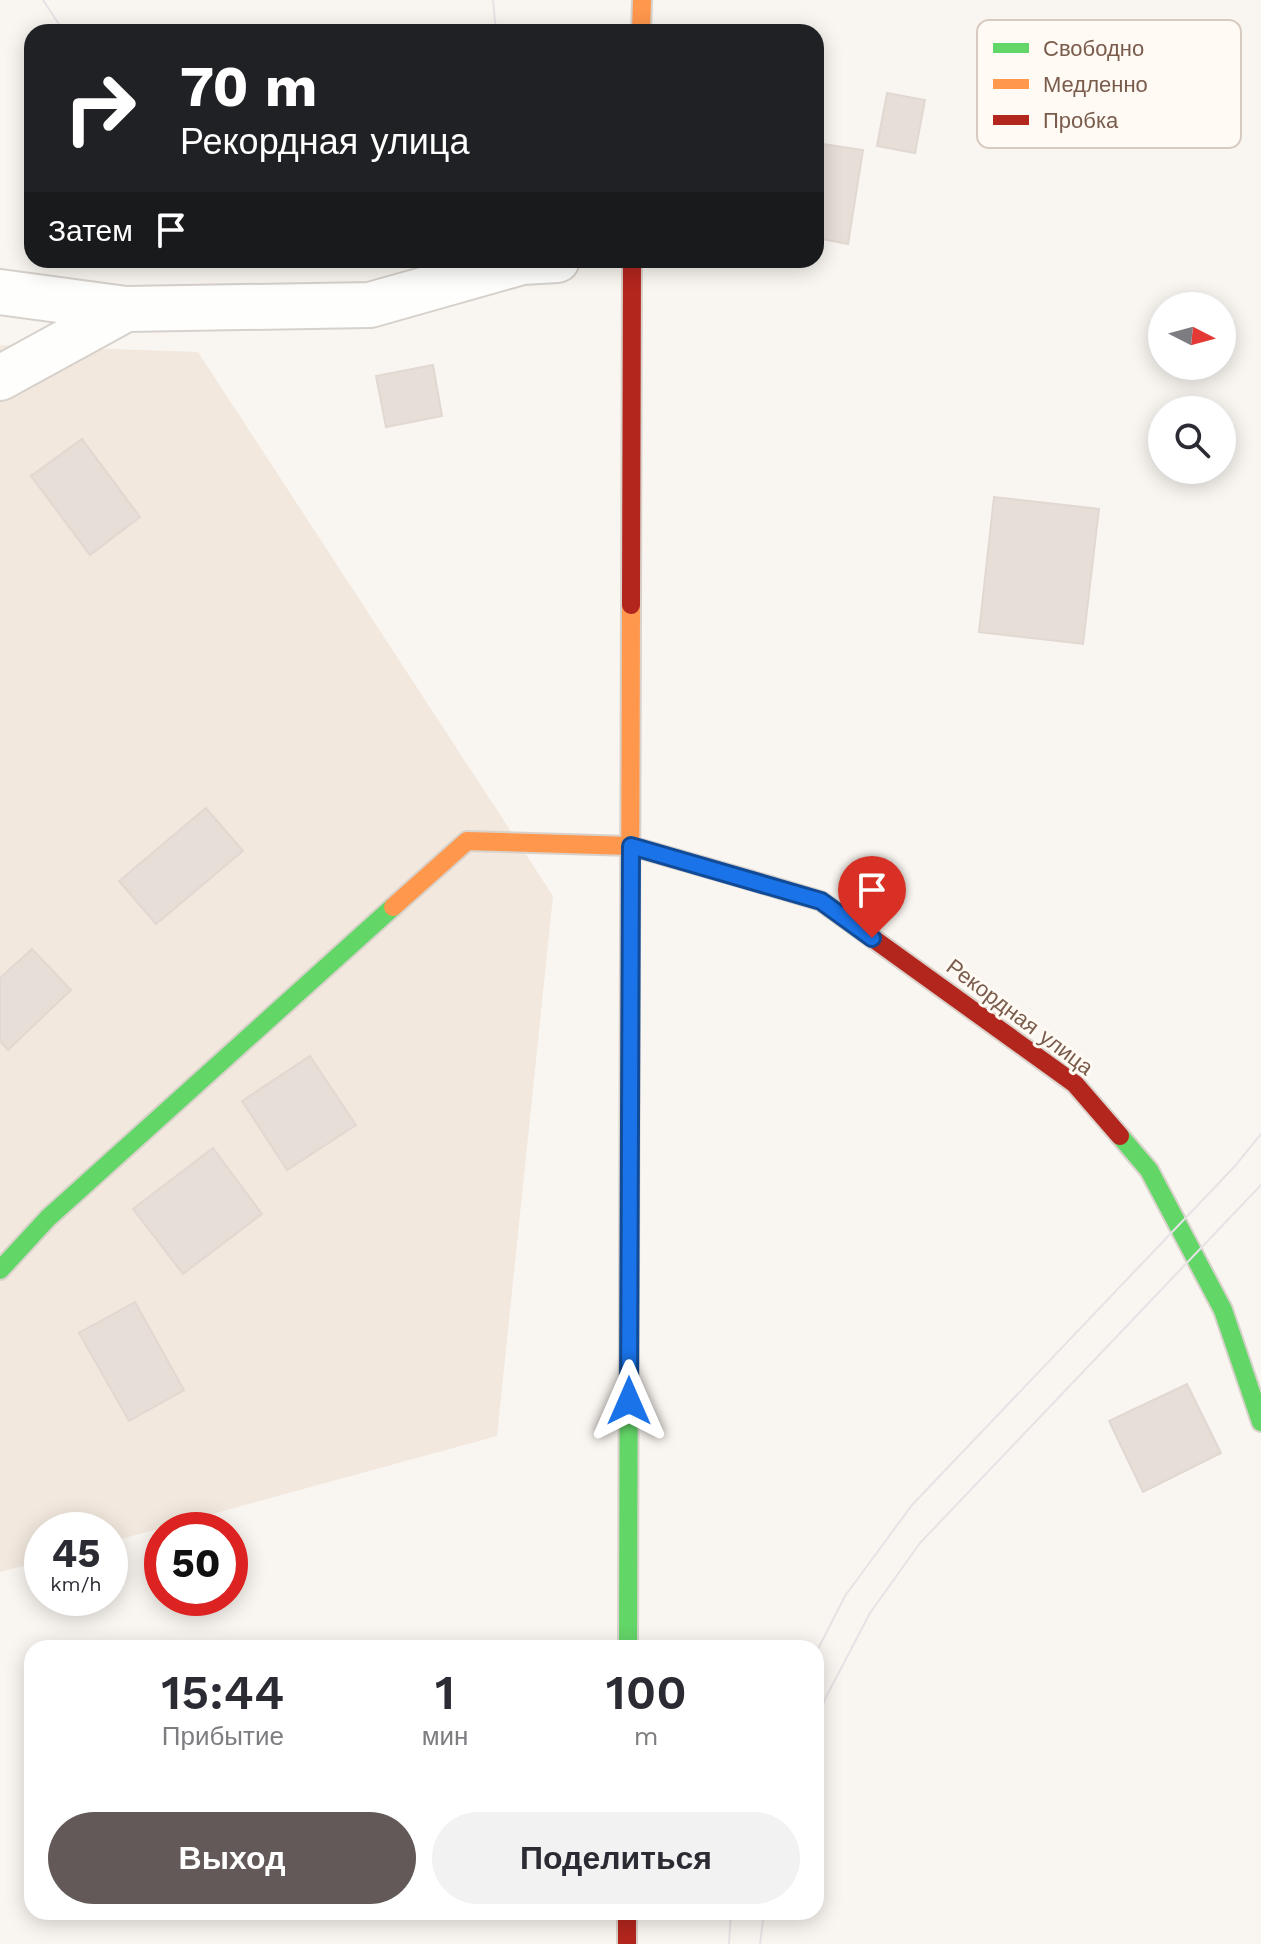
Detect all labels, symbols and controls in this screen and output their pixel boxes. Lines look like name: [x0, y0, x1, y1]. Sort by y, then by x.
legend: [977, 20, 1241, 148]
text: Свободно: [1043, 36, 1144, 61]
text: 70 m: [180, 54, 317, 120]
icon: right: [48, 56, 152, 160]
text: Медленно: [1043, 72, 1148, 97]
text: Пробка: [1043, 108, 1119, 133]
text: Рекордная улица: [180, 121, 469, 163]
icon: arrive: [149, 208, 193, 252]
text: Затем: [48, 213, 133, 248]
north arrow: [1148, 292, 1236, 380]
map controls: [1148, 292, 1236, 484]
button: search: [1148, 396, 1236, 484]
pin: [838, 856, 906, 938]
icon: arrive: [850, 868, 894, 912]
street label: Рекордная улица: [942, 954, 1099, 1081]
position arrow: [587, 1359, 671, 1443]
speed limit sign: 50: [144, 1512, 248, 1616]
text: 45: [51, 1530, 101, 1577]
text: km/h: [50, 1572, 102, 1596]
text: 15:44: [161, 1664, 284, 1721]
text: 1: [435, 1664, 455, 1721]
text: 100: [606, 1664, 687, 1721]
text: Прибытие: [162, 1721, 284, 1751]
text: мин: [422, 1721, 468, 1751]
text: m: [634, 1721, 659, 1751]
button: Выход: [48, 1812, 416, 1904]
button: Поделиться: [432, 1812, 800, 1904]

